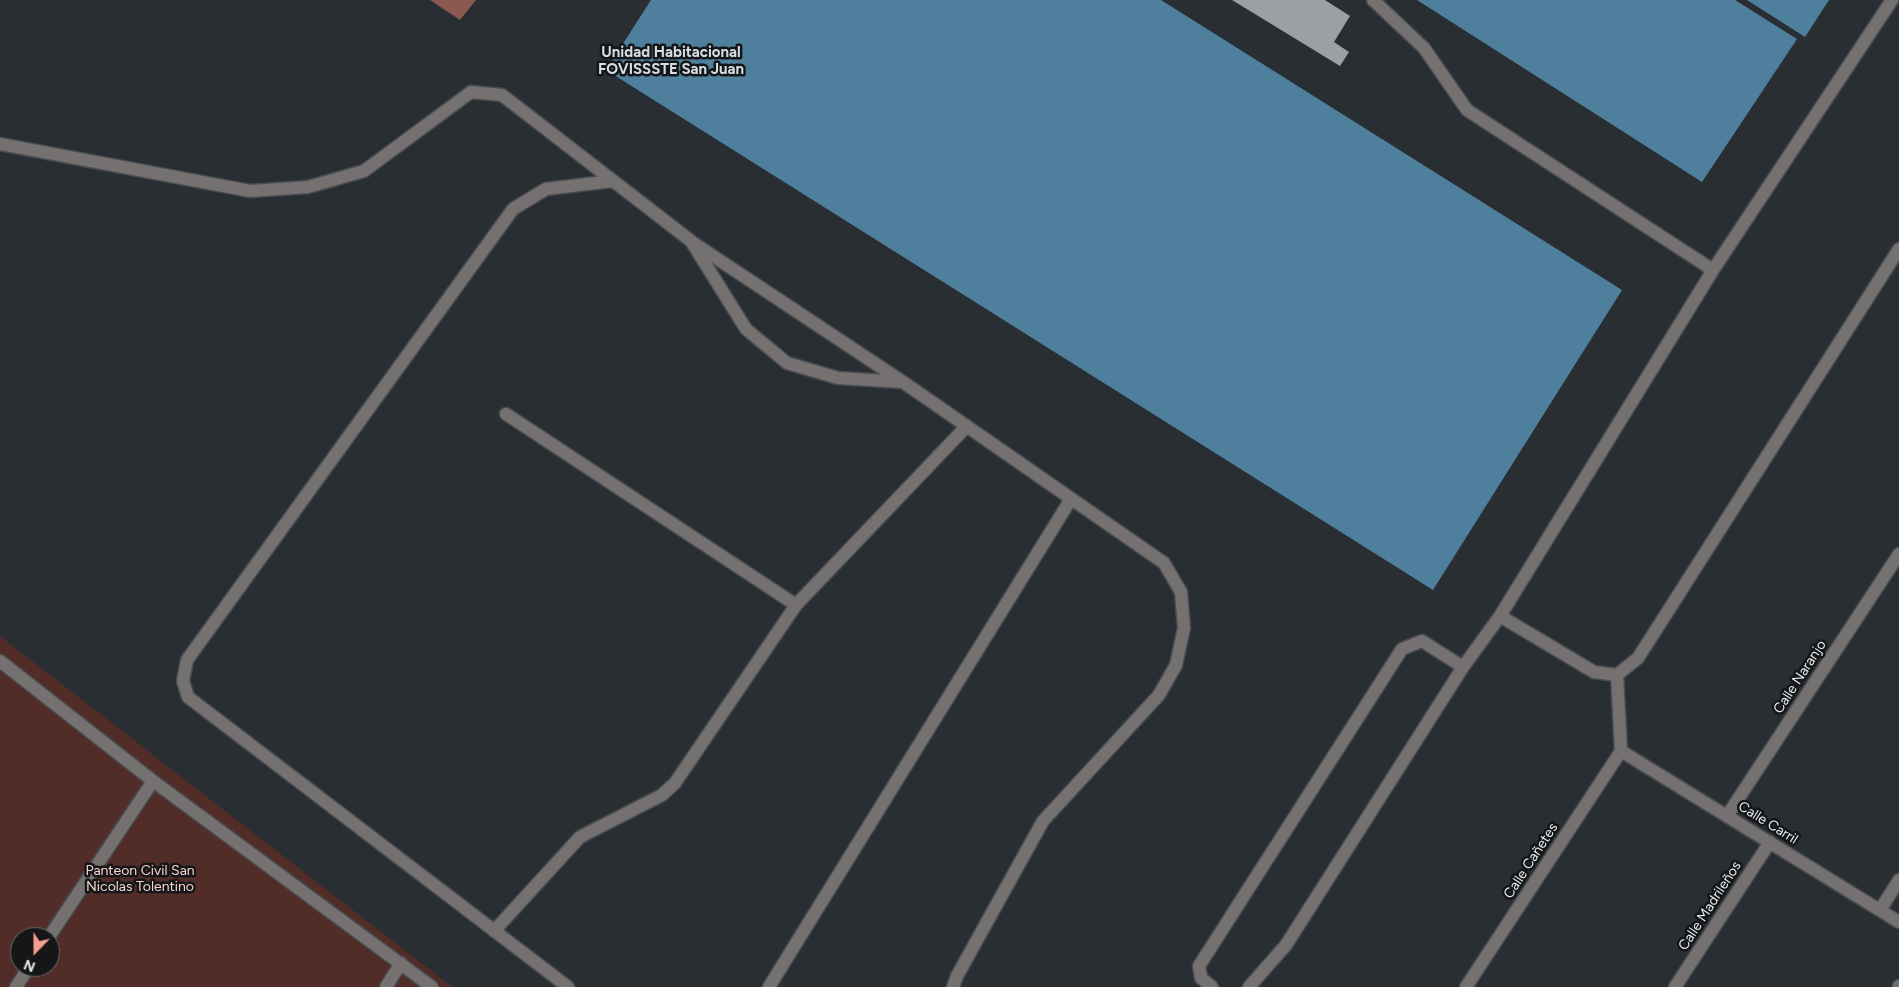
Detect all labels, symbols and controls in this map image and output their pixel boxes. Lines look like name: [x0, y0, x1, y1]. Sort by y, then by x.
district label: Unidad Habitacional FOVISSSTE San Juan: [598, 44, 744, 79]
street label: Calle Naranjo: [1770, 637, 1830, 717]
street label: Calle Carril: [1735, 798, 1801, 848]
street label: Calle Cañetes: [1500, 820, 1562, 902]
street label: Calle Madrileños: [1675, 858, 1745, 954]
park label: Panteon Civil San Nicolas Tolentino: [85, 863, 195, 896]
north arrow: [10, 927, 60, 977]
text: N: [21, 956, 38, 975]

